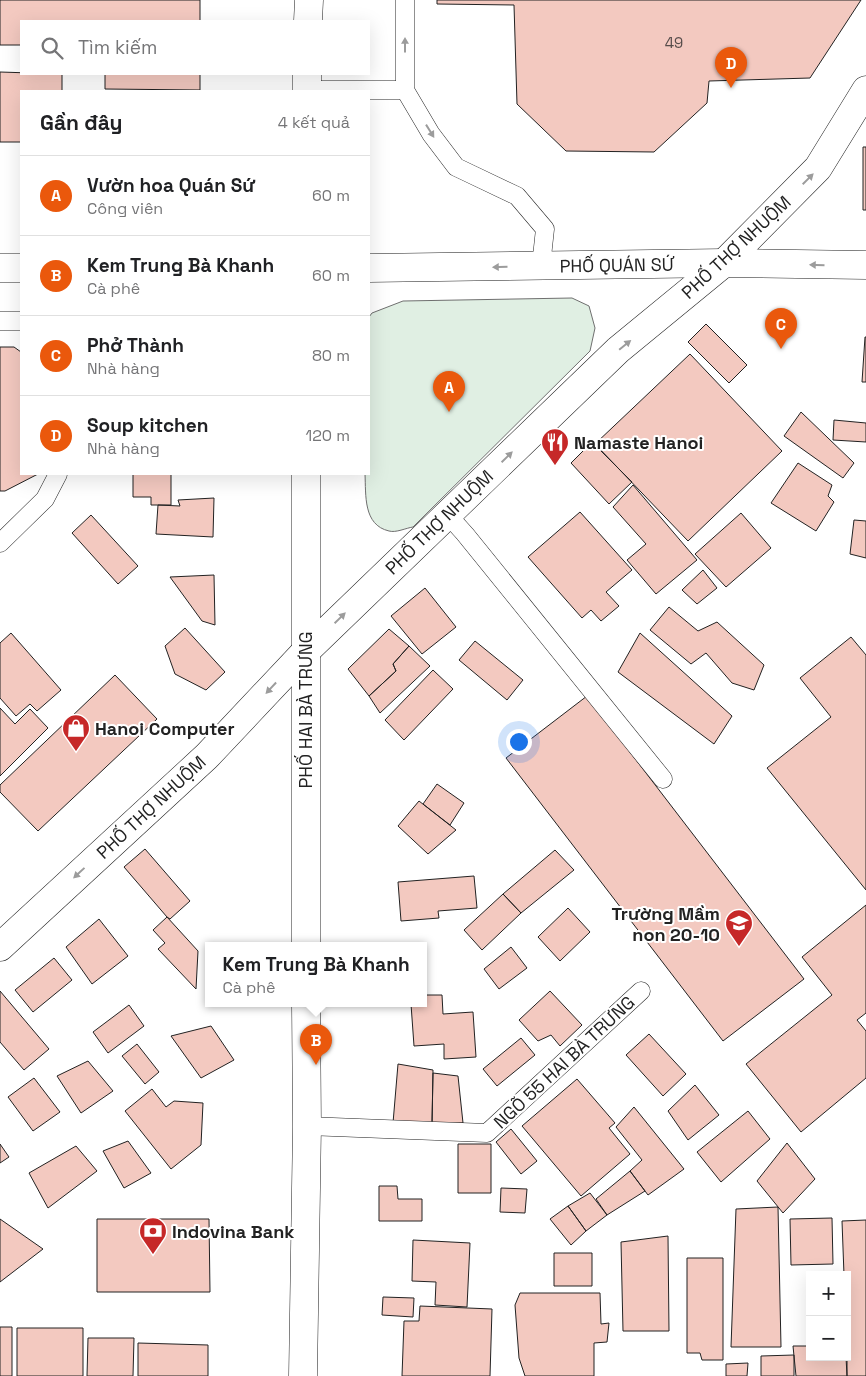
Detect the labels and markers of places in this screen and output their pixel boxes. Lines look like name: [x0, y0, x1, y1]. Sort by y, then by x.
pin: D: [715, 47, 747, 88]
pin: C: [765, 308, 797, 349]
pin: A: [433, 371, 465, 412]
restaurant icon: Namaste Hanoi: [540, 427, 570, 466]
place label: Namaste Hanoi: [574, 431, 703, 454]
shop icon: Hanoi Computer: [61, 713, 91, 752]
place label: Hanoi Computer: [95, 717, 235, 740]
place label: Trường Mầm non 20-10: [611, 902, 720, 946]
school or university icon: Trường Mầm non 20-10: [724, 908, 754, 947]
pin: B: [300, 1024, 332, 1065]
bank icon: Indovina Bank: [138, 1216, 168, 1255]
place label: Indovina Bank: [172, 1220, 294, 1243]

